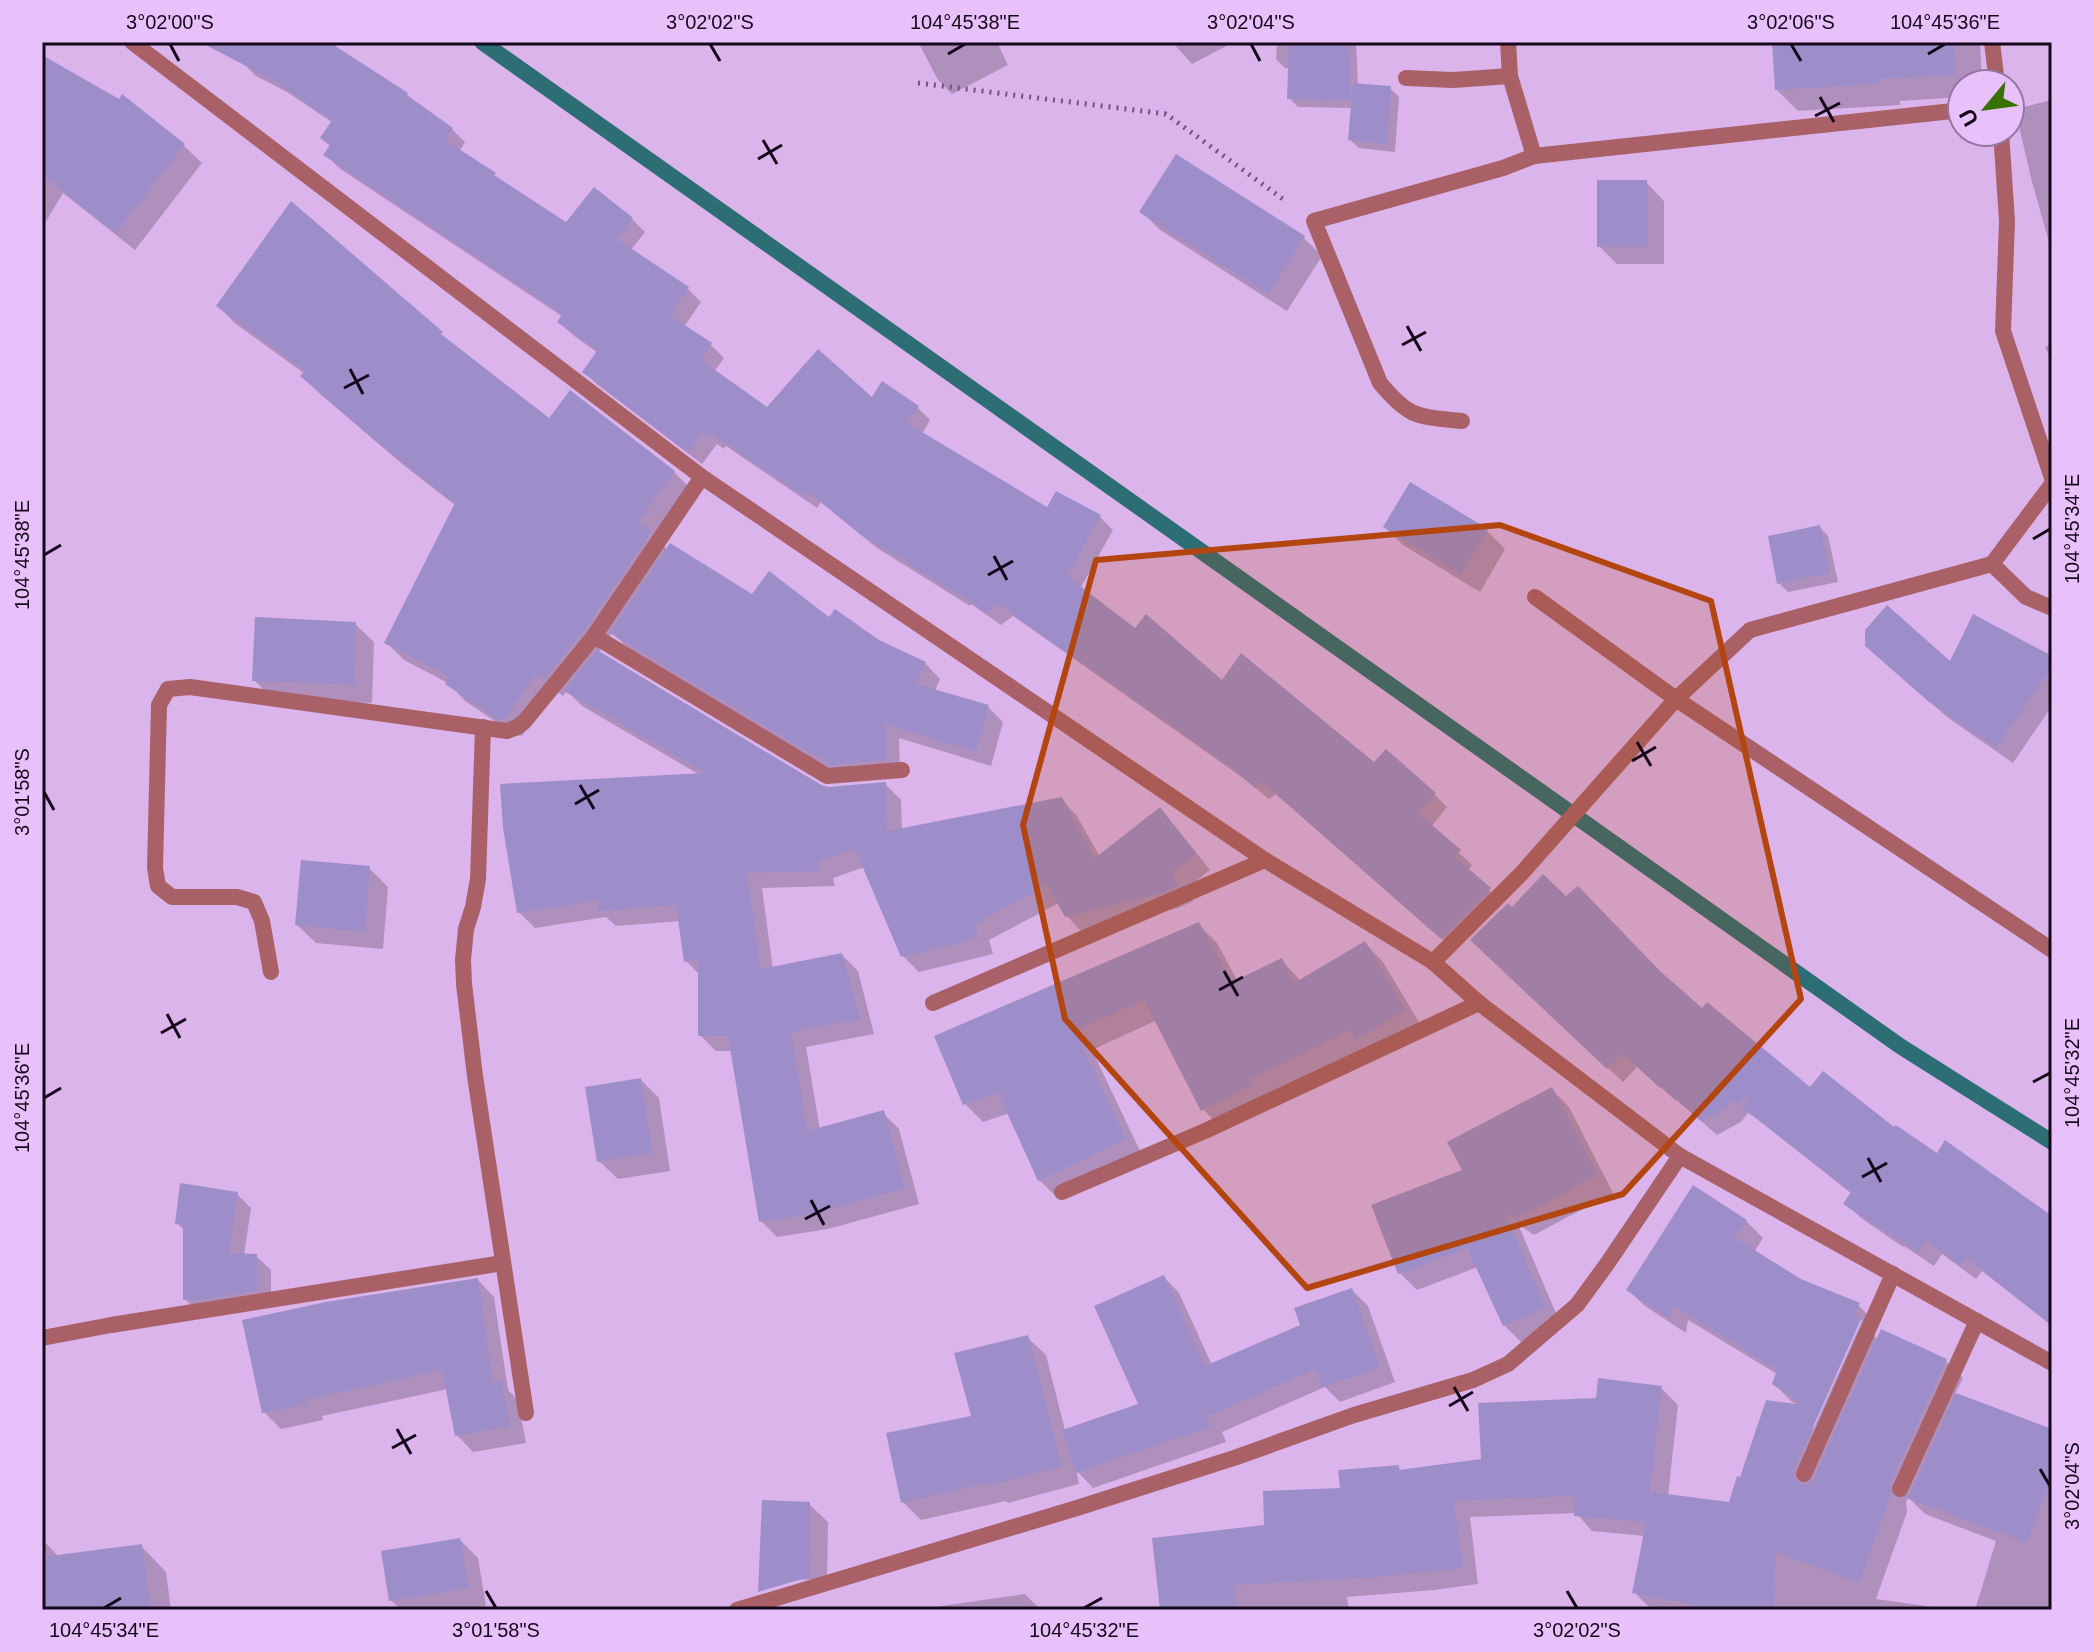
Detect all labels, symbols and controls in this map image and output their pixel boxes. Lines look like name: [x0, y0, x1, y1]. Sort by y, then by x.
text: 3°02'00"S: [126, 11, 214, 33]
text: 3°02'02"S: [666, 11, 754, 33]
text: 104°45'38"E: [910, 11, 1020, 33]
text: 3°02'04"S: [1207, 11, 1295, 33]
text: 3°02'06"S: [1747, 11, 1835, 33]
text: 104°45'36"E: [1890, 11, 2000, 33]
north arrow: [1946, 68, 2026, 148]
text: U: [1954, 104, 1984, 130]
text: 104°45'34"E: [2061, 474, 2083, 584]
text: 104°45'38"E: [11, 500, 33, 610]
text: 3°01'58"S: [11, 748, 33, 836]
text: 104°45'32"E: [2061, 1018, 2083, 1128]
text: 104°45'36"E: [11, 1043, 33, 1153]
text: 3°02'04"S: [2061, 1442, 2083, 1530]
text: 104°45'34"E: [49, 1619, 159, 1641]
text: 3°01'58"S: [452, 1619, 540, 1641]
text: 104°45'32"E: [1029, 1619, 1139, 1641]
text: 3°02'02"S: [1533, 1619, 1621, 1641]

